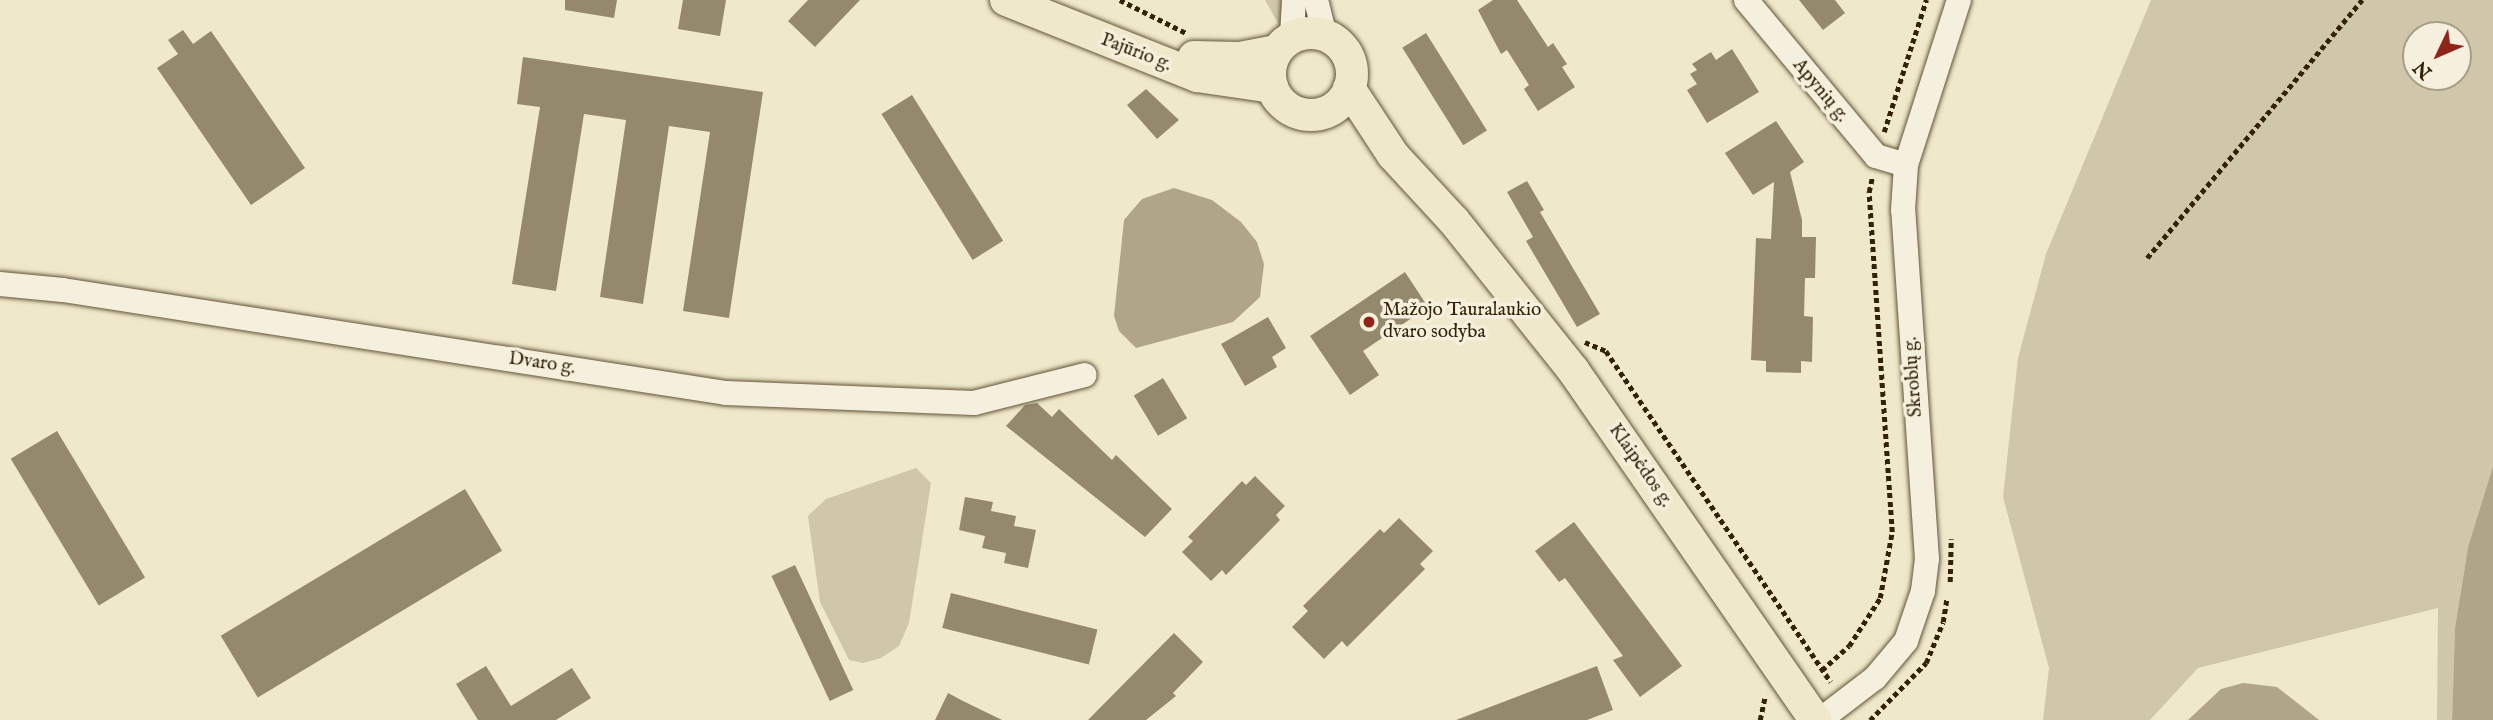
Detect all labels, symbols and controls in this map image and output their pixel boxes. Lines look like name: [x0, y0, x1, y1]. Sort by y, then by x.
north arrow: [2402, 21, 2472, 91]
street label: Pajūrio g.: [1097, 29, 1175, 77]
street label: Apynių g.: [1787, 55, 1853, 127]
text: N: [2409, 55, 2438, 83]
place label: Mažojo Tauralaukio dvaro sodyba: [1383, 300, 1541, 344]
marker: Mažojo Tauralaukio dvaro sodyba: [1361, 314, 1377, 330]
street label: Skroblų g.: [1900, 336, 1928, 418]
street label: Dvaro g.: [507, 348, 577, 380]
street label: Klaipėdos g.: [1603, 420, 1677, 512]

